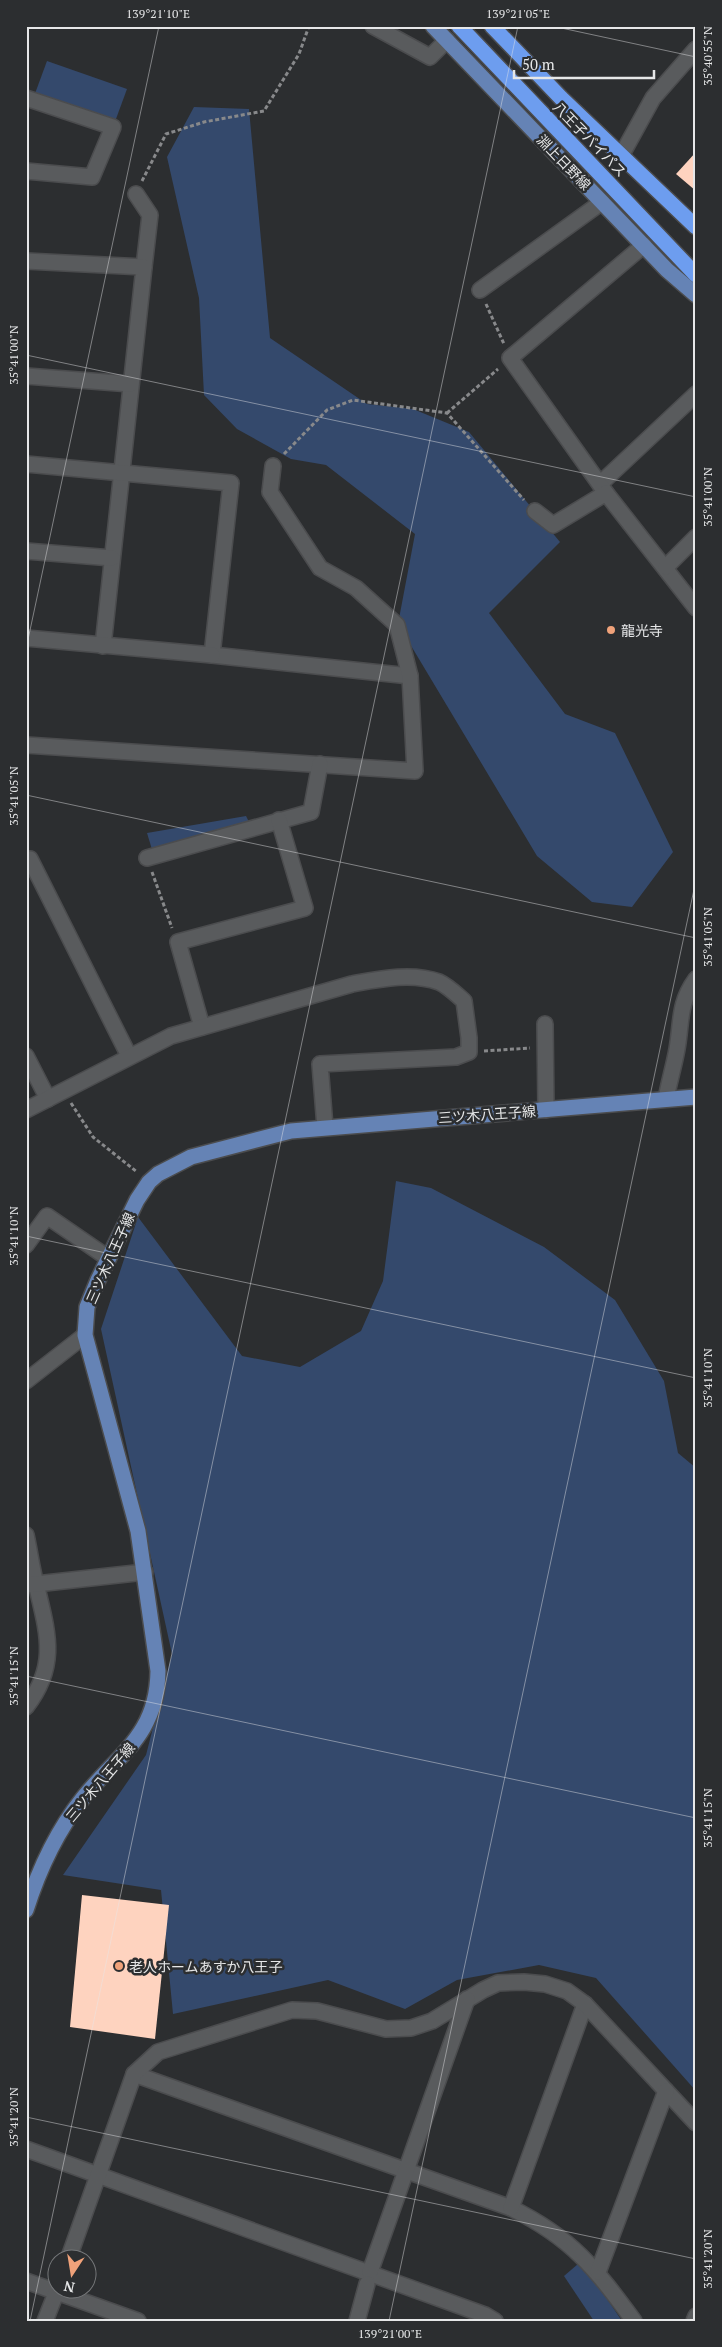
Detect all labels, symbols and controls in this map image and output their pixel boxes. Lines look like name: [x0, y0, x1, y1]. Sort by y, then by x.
text: 139°21'10"E: [126, 6, 190, 21]
text: 139°21'05"E: [486, 6, 550, 21]
text: 35°40'55"N: [700, 26, 715, 86]
scale bar: [514, 48, 654, 80]
text: 50 m: [522, 54, 555, 74]
street label: 八王子バイパス: [549, 97, 631, 181]
street label: 淵上日野線: [533, 130, 595, 194]
text: 35°41'00"N: [6, 325, 21, 385]
text: 35°41'00"N: [700, 467, 715, 527]
place label: 龍光寺: [621, 621, 663, 640]
marker: 龍光寺: [605, 624, 617, 636]
text: 35°41'05"N: [6, 766, 21, 826]
text: 35°41'05"N: [700, 907, 715, 967]
street label: 三ツ木八王子線: [437, 1101, 537, 1127]
text: 35°41'10"N: [6, 1206, 21, 1266]
street label: 三ツ木八王子線: [81, 1209, 139, 1307]
text: 35°41'10"N: [700, 1348, 715, 1408]
text: 35°41'15"N: [6, 1646, 21, 1706]
street label: 三ツ木八王子線: [61, 1738, 139, 1826]
text: 35°41'15"N: [700, 1788, 715, 1848]
place label: 老人ホームあすか八王子: [129, 1957, 283, 1976]
marker: 老人ホームあすか八王子: [113, 1960, 125, 1972]
text: 35°41'20"N: [6, 2087, 21, 2147]
text: 35°41'20"N: [700, 2229, 715, 2289]
north arrow: [48, 2250, 98, 2300]
text: N: [62, 2277, 76, 2298]
text: 139°21'00"E: [358, 2326, 422, 2341]

